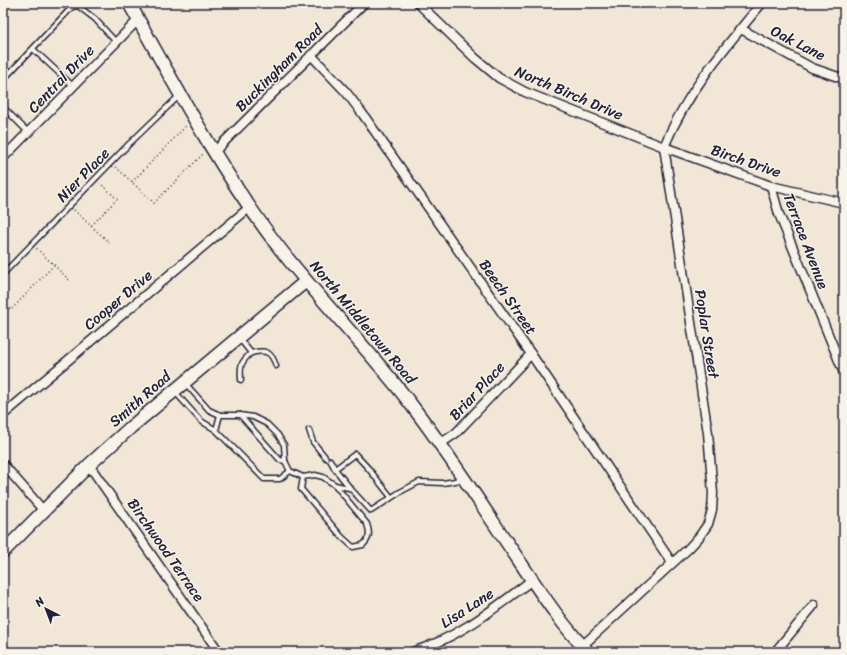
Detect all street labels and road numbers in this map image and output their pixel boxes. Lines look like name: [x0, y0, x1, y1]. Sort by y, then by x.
street label: Buckingham Road: [229, 17, 330, 118]
street label: Oak Lane: [766, 18, 830, 68]
street label: Central Drive: [21, 38, 101, 120]
street label: North Birch Drive: [511, 58, 628, 128]
street label: Birch Drive: [707, 137, 785, 185]
street label: Nier Place: [50, 141, 116, 209]
street label: Terrace Avenue: [776, 189, 836, 293]
street label: North Middletown Road: [303, 254, 424, 391]
street label: Beech Street: [472, 254, 544, 341]
street label: Cooper Drive: [78, 263, 159, 337]
street label: Poplar Street: [687, 288, 727, 381]
street label: Briar Place: [443, 355, 512, 427]
street label: Smith Road: [103, 364, 178, 434]
street label: Birchwood Terrace: [120, 493, 212, 607]
street label: Lisa Lane: [435, 581, 499, 635]

